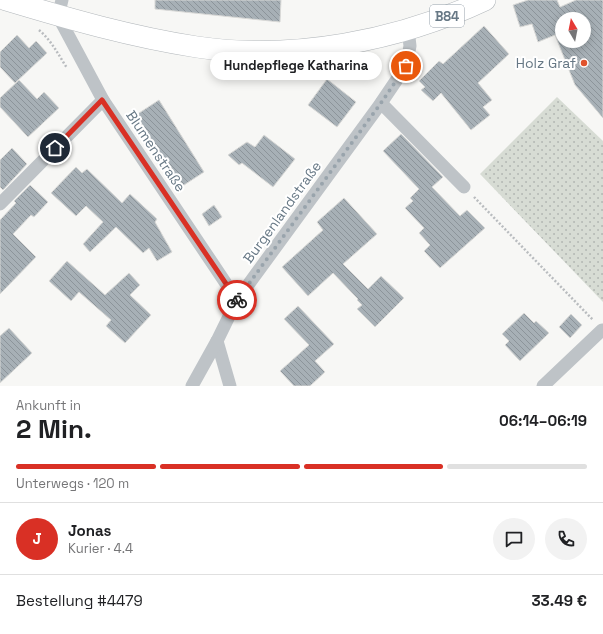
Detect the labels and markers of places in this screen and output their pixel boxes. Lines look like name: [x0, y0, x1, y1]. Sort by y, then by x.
pin: [389, 49, 423, 83]
callout: Hundepflege Katharina: [210, 52, 382, 80]
place label: Holz Graf: [516, 54, 576, 72]
marker: Holz Graf: [579, 58, 589, 68]
pin: [38, 131, 72, 165]

